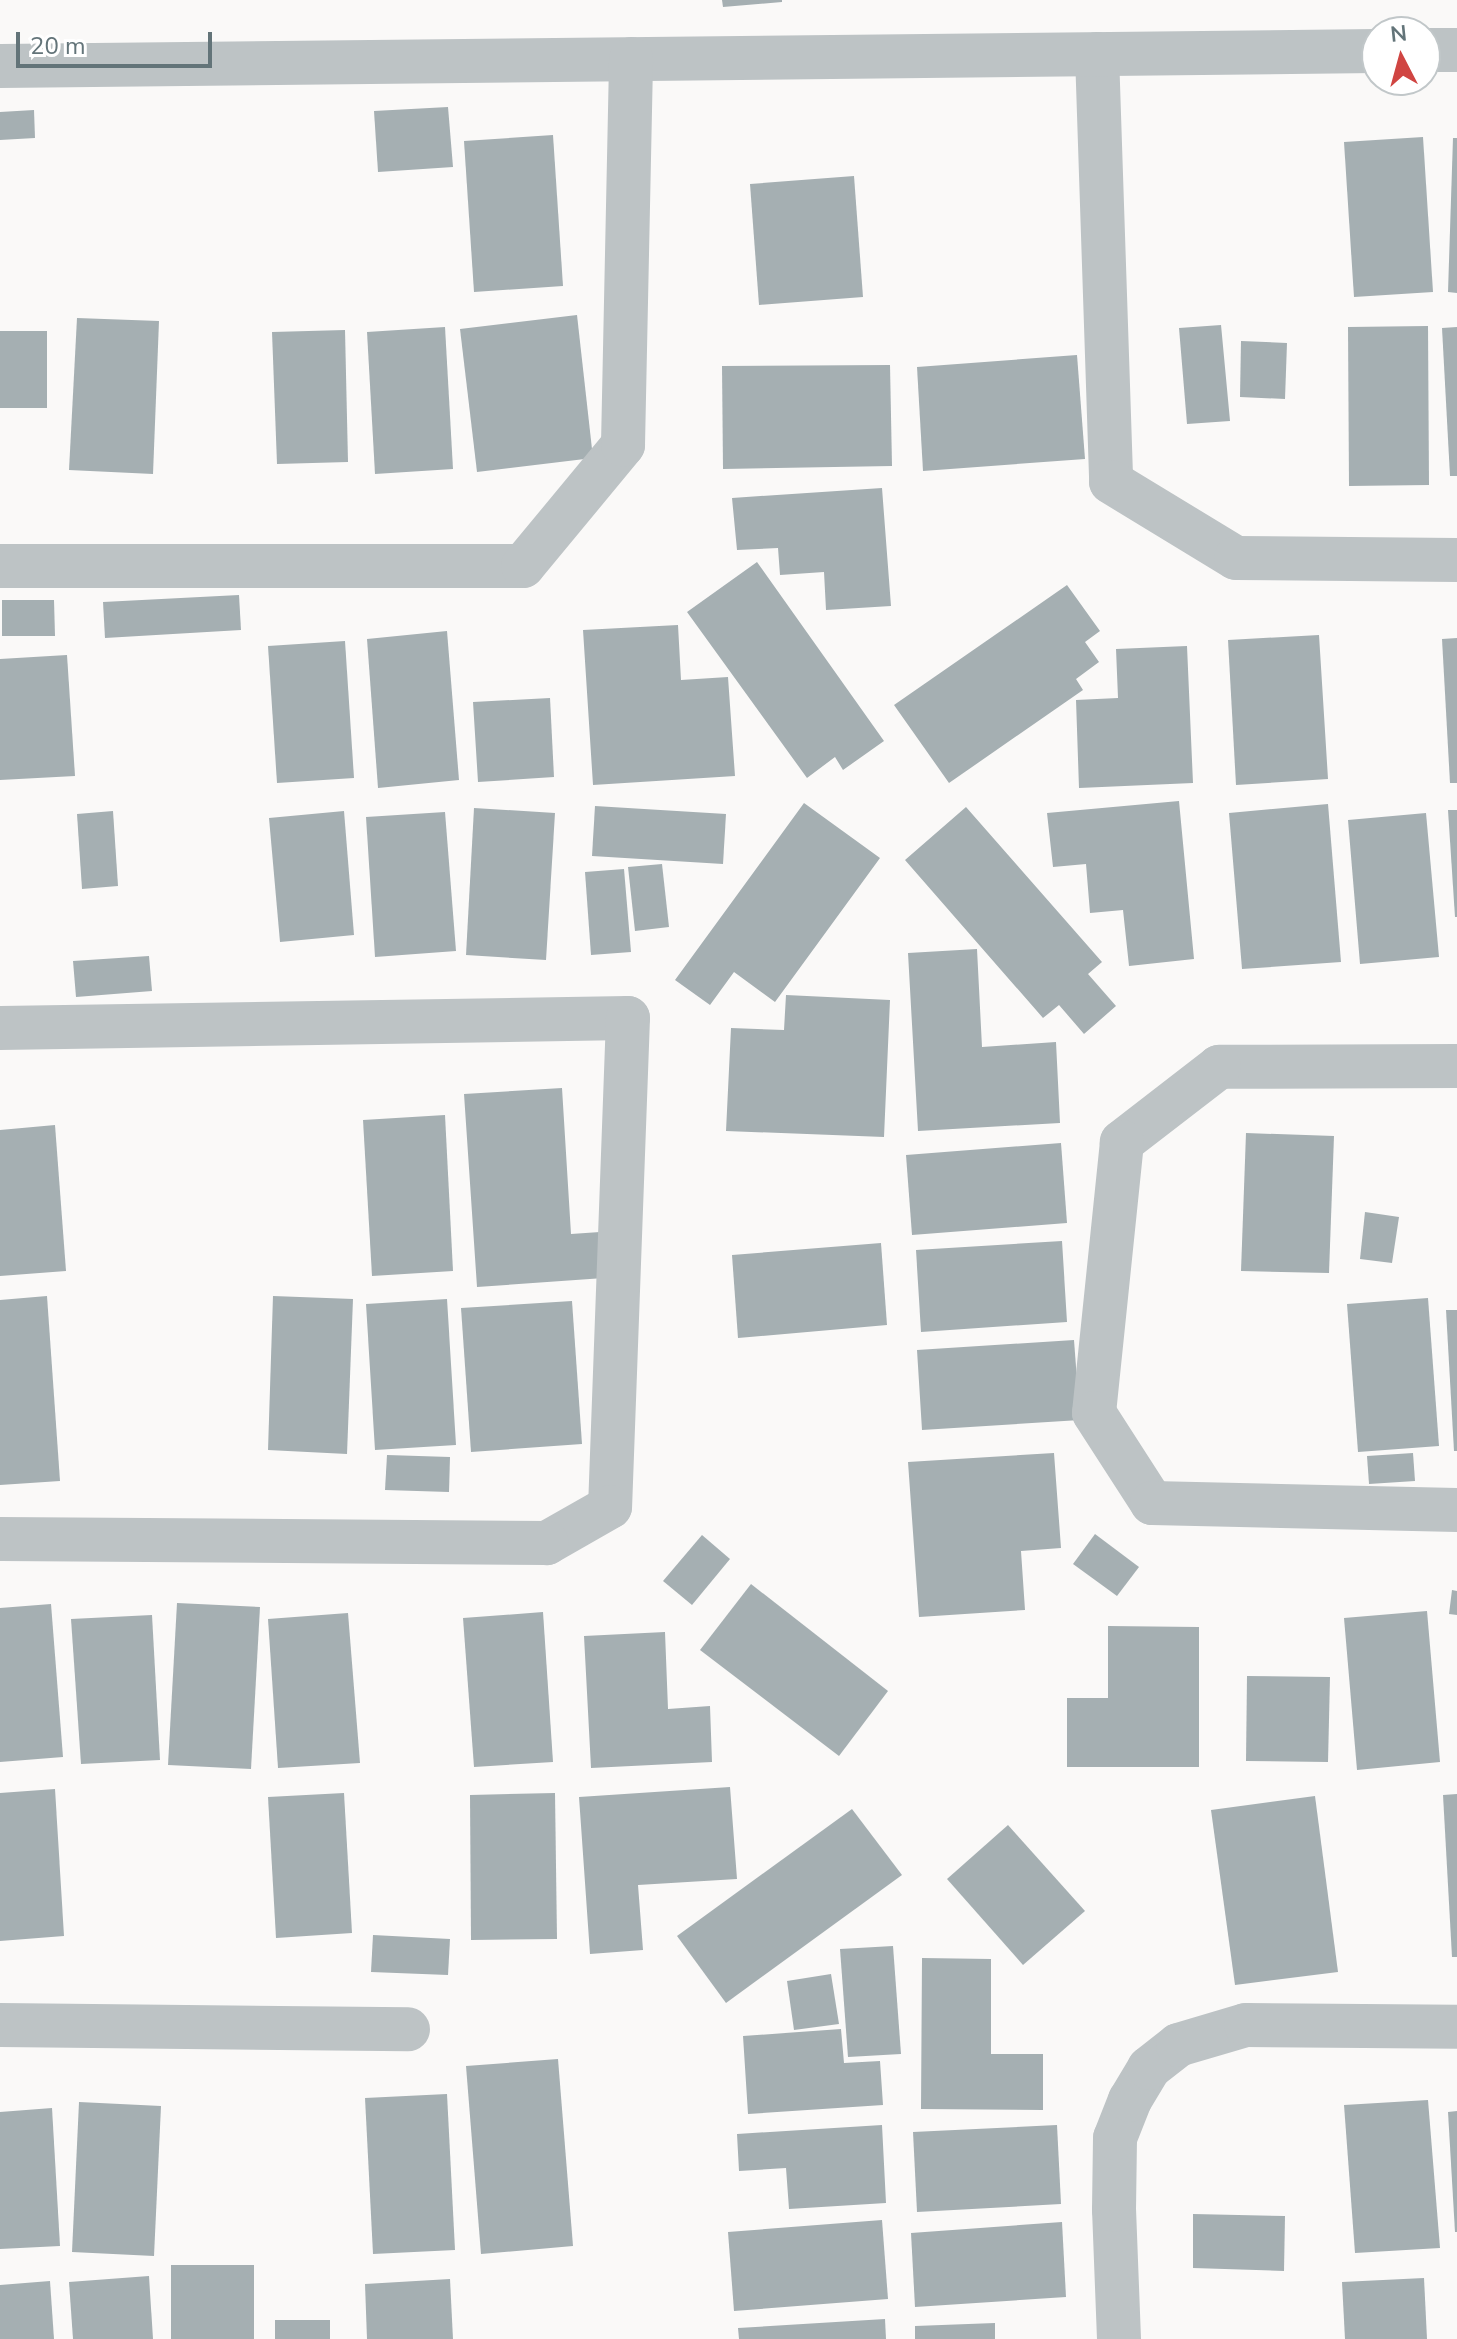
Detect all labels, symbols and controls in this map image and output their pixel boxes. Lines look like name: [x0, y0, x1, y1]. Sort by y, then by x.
scale bar: [20, 16, 216, 66]
north arrow: [1361, 16, 1441, 96]
text: N: [1389, 18, 1408, 50]
text: 20 m: [30, 30, 86, 62]

